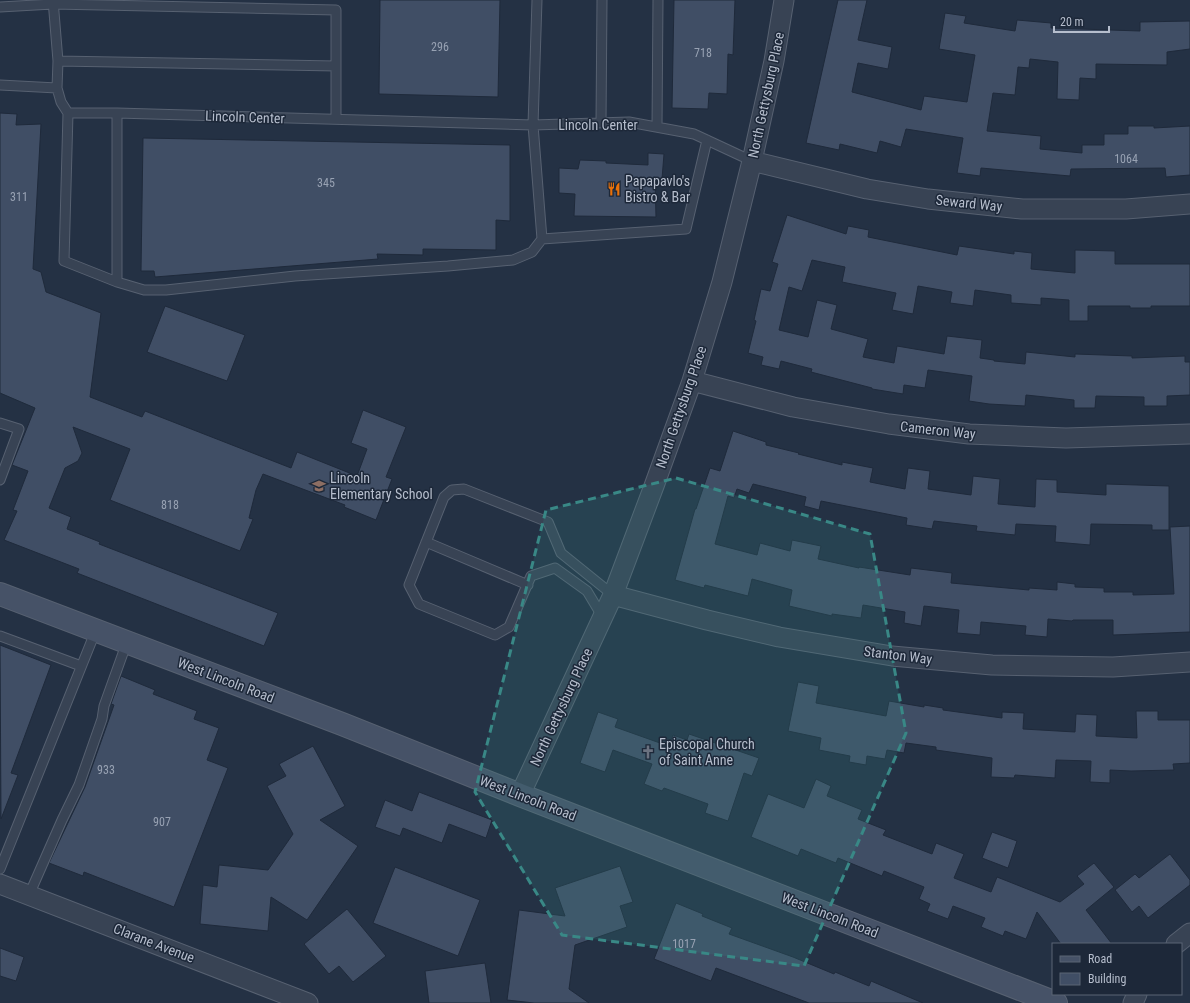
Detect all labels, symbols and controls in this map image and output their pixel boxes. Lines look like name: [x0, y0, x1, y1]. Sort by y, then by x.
scale bar: [1054, 8, 1109, 34]
text: 20 m: [1060, 15, 1084, 29]
street label: North Gettysburg Place: [745, 30, 787, 159]
house number: 296: [431, 40, 449, 54]
house number: 718: [694, 46, 712, 60]
street label: Lincoln Center: [205, 108, 285, 126]
street label: Lincoln Center: [558, 117, 638, 133]
house number: 1064: [1114, 152, 1138, 166]
place label: Papapavlo's Bistro & Bar: [625, 173, 690, 205]
house number: 345: [317, 176, 335, 190]
restaurant icon: Papapavlo's Bistro & Bar: [606, 181, 622, 197]
house number: 311: [10, 190, 28, 204]
street label: Seward Way: [935, 192, 1003, 214]
street label: North Gettysburg Place: [653, 343, 710, 470]
street label: Cameron Way: [899, 418, 977, 442]
place label: Lincoln Elementary School: [330, 470, 433, 502]
school or university icon: Lincoln Elementary School: [311, 478, 327, 494]
house number: 818: [161, 498, 179, 512]
street label: Stanton Way: [863, 643, 933, 667]
street label: North Gettysburg Place: [527, 645, 596, 769]
street label: West Lincoln Road: [175, 654, 277, 706]
place label: Episcopal Church of Saint Anne: [659, 736, 755, 768]
church icon: Episcopal Church of Saint Anne: [640, 744, 656, 760]
house number: 933: [97, 763, 115, 777]
street label: West Lincoln Road: [477, 772, 579, 824]
house number: 907: [153, 815, 171, 829]
street label: West Lincoln Road: [779, 889, 881, 941]
street label: Clarane Avenue: [111, 920, 197, 966]
house number: 1017: [672, 937, 696, 951]
legend: [1052, 943, 1182, 995]
text: Road: [1088, 952, 1112, 966]
text: Building: [1088, 972, 1126, 986]

